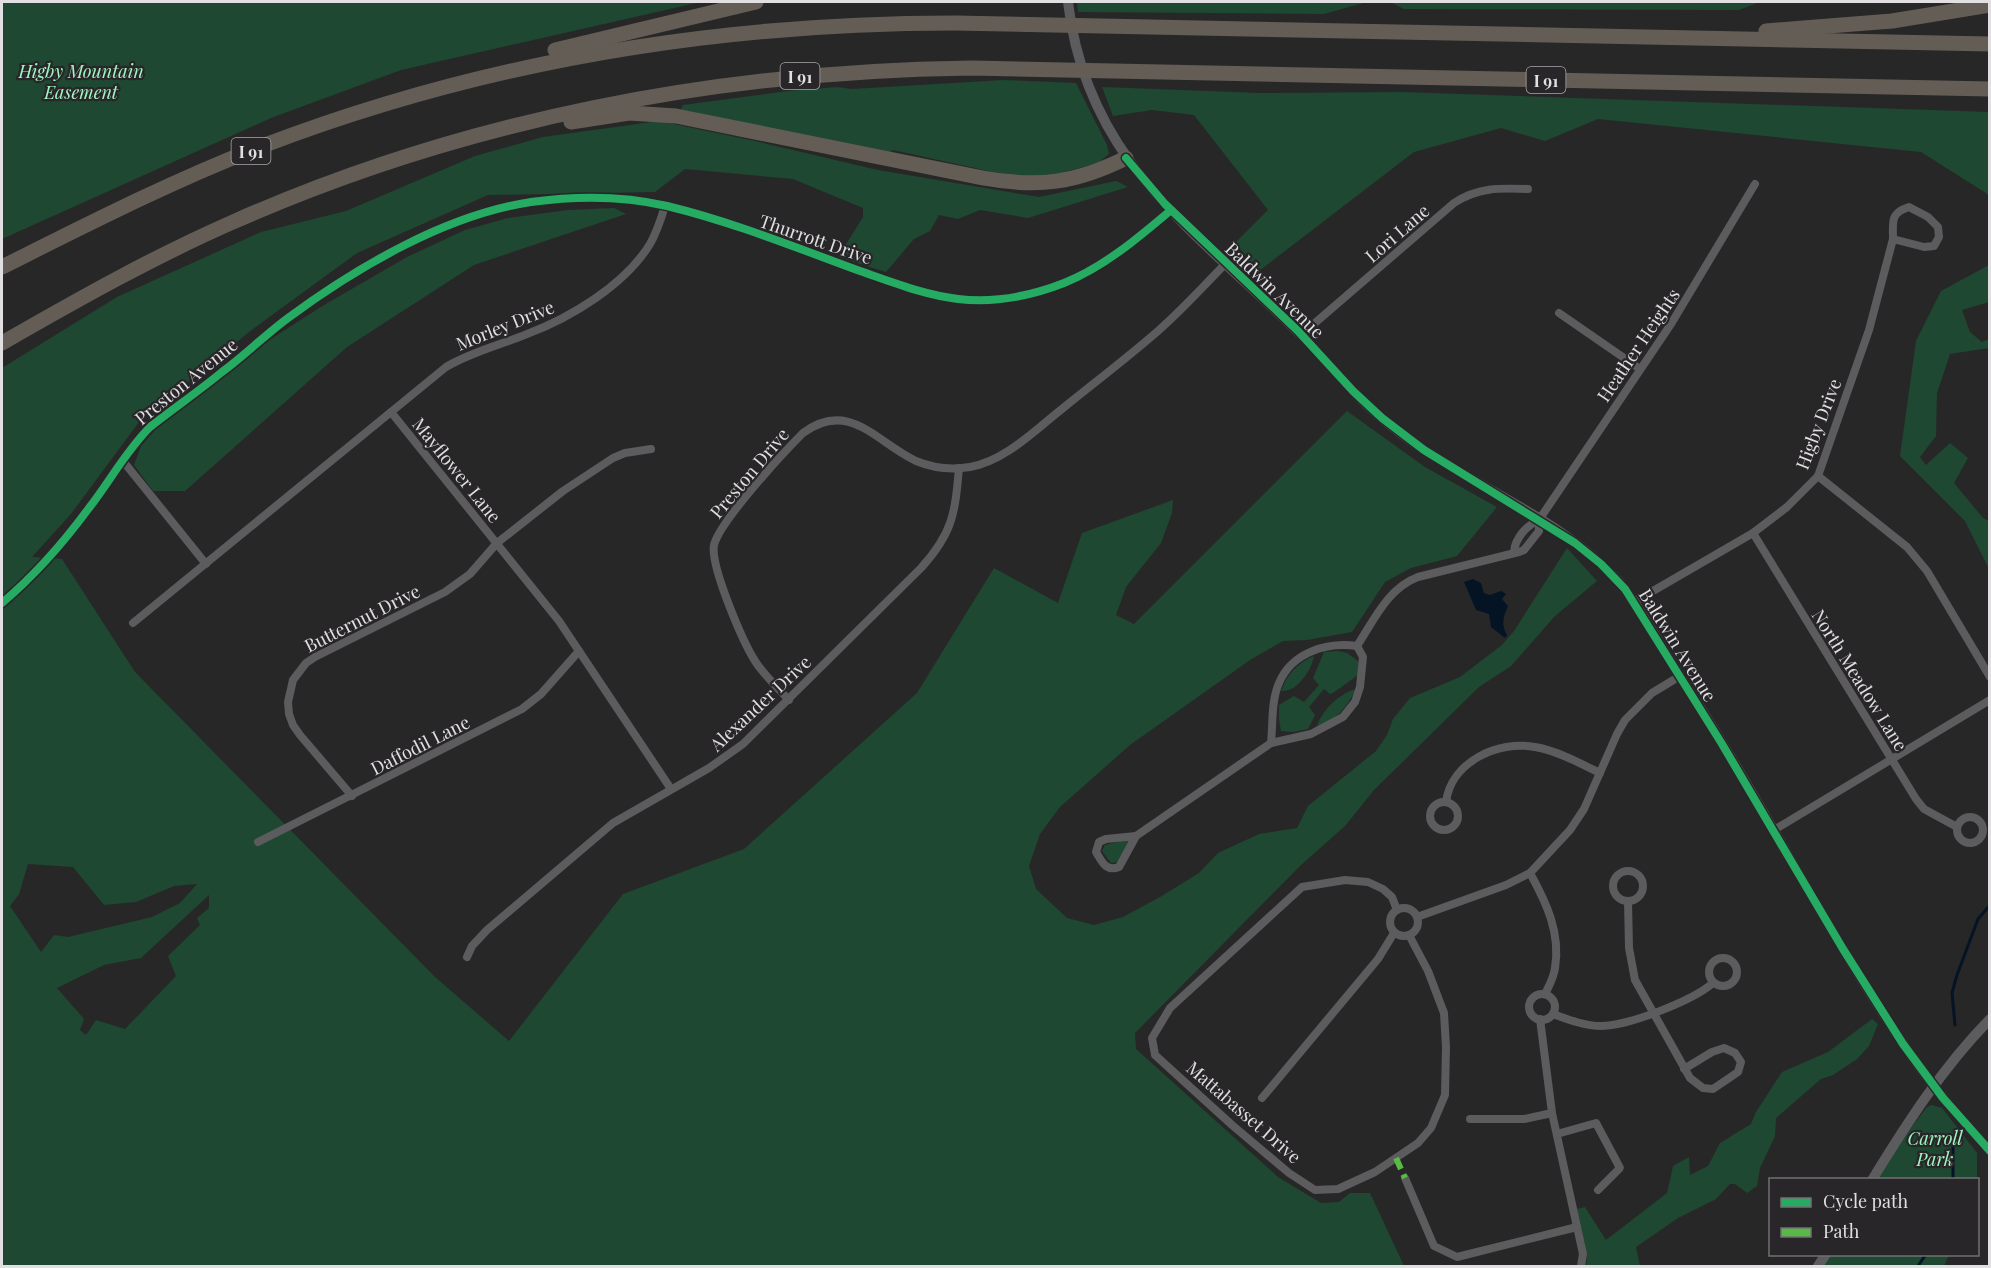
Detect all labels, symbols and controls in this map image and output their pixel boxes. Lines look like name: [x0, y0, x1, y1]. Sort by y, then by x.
park label: Higby Mountain Easement: [17, 59, 144, 104]
road number: I 91: [780, 63, 820, 89]
road number: I 91: [1526, 67, 1566, 93]
road number: I 91: [232, 138, 270, 164]
street label: Lori Lane: [1360, 198, 1434, 268]
street label: Thurrott Drive: [756, 208, 876, 270]
street label: Baldwin Avenue: [1220, 237, 1330, 343]
street label: Heather Heights: [1591, 284, 1685, 406]
street label: Morley Drive: [452, 294, 558, 356]
street label: Preston Avenue: [130, 332, 242, 430]
street label: Higby Drive: [1790, 375, 1846, 473]
street label: Mayflower Lane: [407, 413, 507, 527]
street label: Preston Drive: [704, 423, 794, 523]
street label: Butternut Drive: [300, 579, 424, 657]
street label: Baldwin Avenue: [1634, 584, 1722, 706]
street label: North Meadow Lane: [1807, 605, 1913, 755]
street label: Alexander Drive: [704, 650, 816, 757]
street label: Daffodil Lane: [366, 710, 474, 780]
street label: Mattabasset Drive: [1182, 1056, 1306, 1168]
park label: Carroll Park: [1907, 1126, 1964, 1171]
legend: [1769, 1178, 1979, 1256]
text: Cycle path: [1823, 1189, 1908, 1213]
text: Path: [1823, 1219, 1860, 1243]

